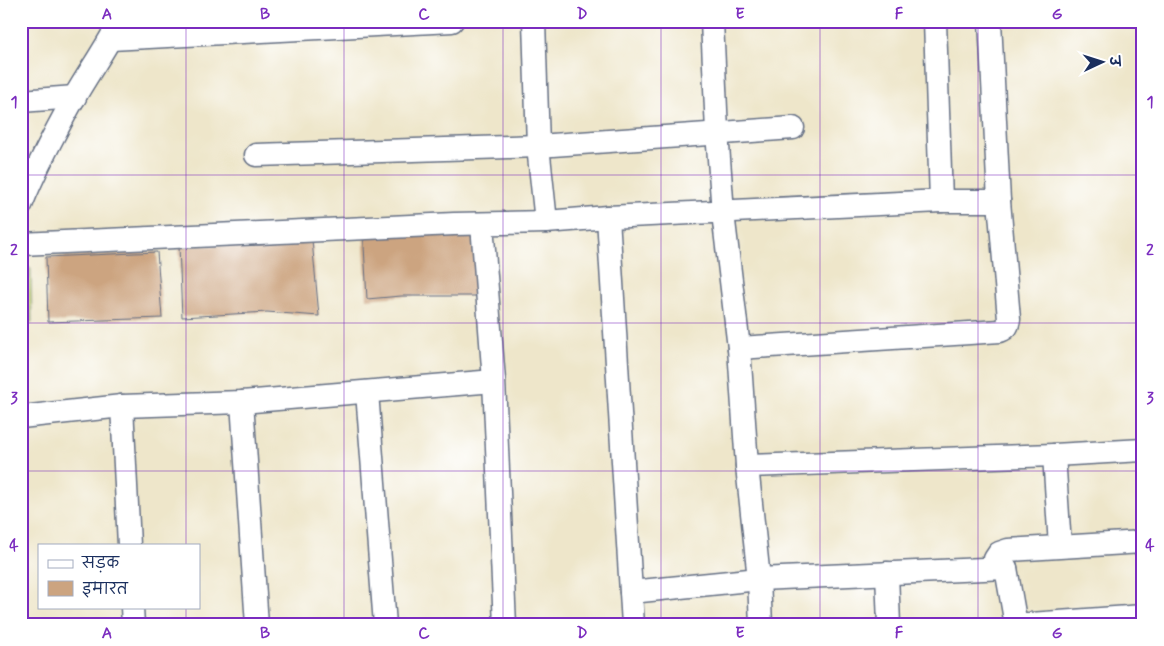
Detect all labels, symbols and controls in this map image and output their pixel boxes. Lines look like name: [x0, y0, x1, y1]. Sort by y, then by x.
text: A: [102, 4, 112, 25]
text: B: [260, 4, 270, 25]
text: C: [418, 4, 430, 25]
text: D: [576, 4, 588, 25]
text: E: [735, 4, 745, 25]
text: F: [895, 4, 904, 25]
text: G: [1052, 4, 1063, 25]
north arrow: [1076, 38, 1126, 88]
text: उ: [1105, 54, 1123, 68]
text: 1: [10, 92, 18, 113]
text: 1: [1146, 92, 1154, 113]
text: 2: [10, 240, 18, 261]
text: 2: [1146, 240, 1154, 261]
text: 3: [10, 388, 18, 409]
text: 3: [1146, 388, 1154, 409]
text: 4: [9, 535, 19, 556]
text: 4: [1145, 535, 1155, 556]
legend: [38, 544, 200, 608]
text: सड़क: [81, 554, 120, 574]
text: इमारत: [82, 580, 129, 600]
text: A: [102, 623, 112, 644]
text: B: [260, 623, 270, 644]
text: C: [418, 623, 430, 644]
text: D: [576, 623, 588, 644]
text: E: [735, 623, 745, 644]
text: F: [895, 623, 904, 644]
text: G: [1052, 623, 1063, 644]

